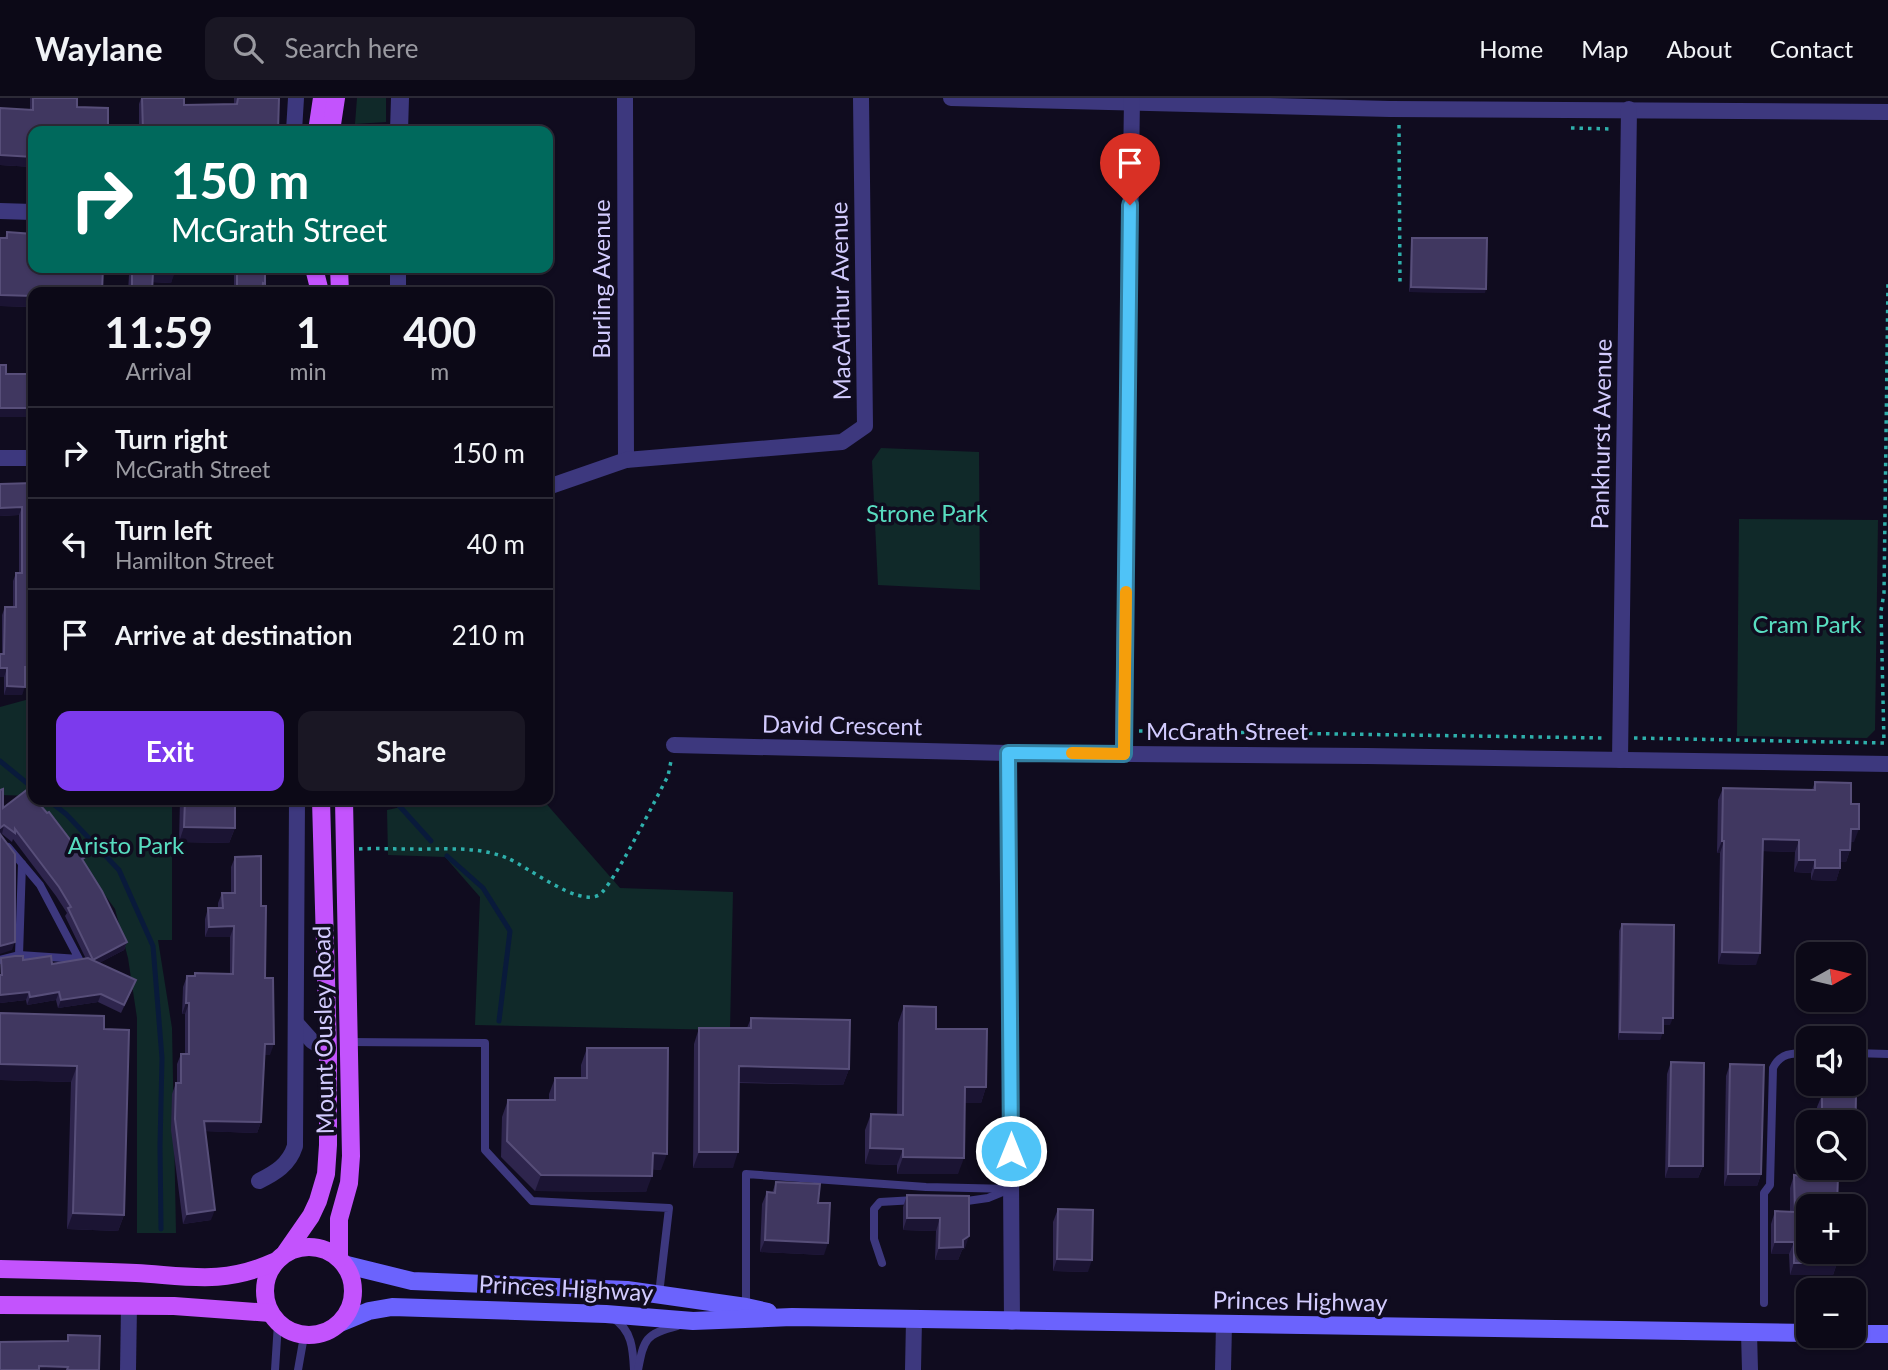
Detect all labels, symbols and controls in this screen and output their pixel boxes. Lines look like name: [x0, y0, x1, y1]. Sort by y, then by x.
search box: [205, 17, 695, 80]
text: Waylane: [35, 28, 163, 68]
icon: search: [229, 29, 267, 67]
text: Search here: [285, 32, 419, 64]
text: Home: [1479, 34, 1543, 63]
text: Map: [1581, 34, 1629, 63]
text: About: [1667, 34, 1732, 63]
text: Contact: [1770, 34, 1853, 63]
pin: [1100, 133, 1160, 205]
icon: arrive: [1111, 144, 1149, 182]
text: 150 m: [171, 151, 309, 209]
icon: right: [56, 154, 147, 245]
street label: Burling Avenue: [586, 199, 615, 359]
street label: MacArthur Avenue: [823, 201, 856, 401]
text: McGrath Street: [171, 210, 387, 249]
text: 11:59: [105, 307, 213, 357]
text: 1: [296, 307, 320, 357]
text: 400: [403, 307, 476, 357]
street label: Pankhurst Avenue: [1584, 338, 1617, 530]
text: Arrival: [126, 357, 192, 385]
text: min: [289, 357, 327, 385]
text: m: [430, 357, 449, 385]
text: Turn right: [115, 423, 228, 455]
icon: right: [56, 434, 94, 472]
text: 150 m: [452, 437, 525, 469]
text: McGrath Street: [115, 455, 270, 483]
park label: Strone Park: [866, 498, 989, 527]
text: Turn left: [115, 514, 212, 546]
icon: left: [56, 525, 94, 563]
text: 40 m: [467, 528, 525, 560]
text: Hamilton Street: [115, 546, 274, 574]
park label: Cram Park: [1752, 609, 1862, 638]
icon: arrive: [56, 616, 94, 654]
text: Arrive at destination: [115, 619, 352, 651]
text: 210 m: [452, 619, 525, 651]
street label: David Crescent: [762, 709, 923, 740]
button: Exit: [56, 711, 284, 791]
button: Share: [298, 711, 525, 791]
street label: McGrath Street: [1146, 716, 1308, 745]
park label: Aristo Park: [68, 830, 185, 859]
street label: Mount Ousley Road: [306, 925, 339, 1135]
north arrow: [1796, 942, 1866, 1012]
map controls: [1796, 942, 1866, 1348]
button: sound: [1796, 1026, 1866, 1096]
button: search: [1796, 1110, 1866, 1180]
position arrow: [974, 1114, 1048, 1188]
button: +: [1796, 1194, 1866, 1264]
street label: Princes Highway: [478, 1268, 655, 1307]
button: −: [1796, 1278, 1866, 1348]
street label: Princes Highway: [1212, 1284, 1388, 1317]

